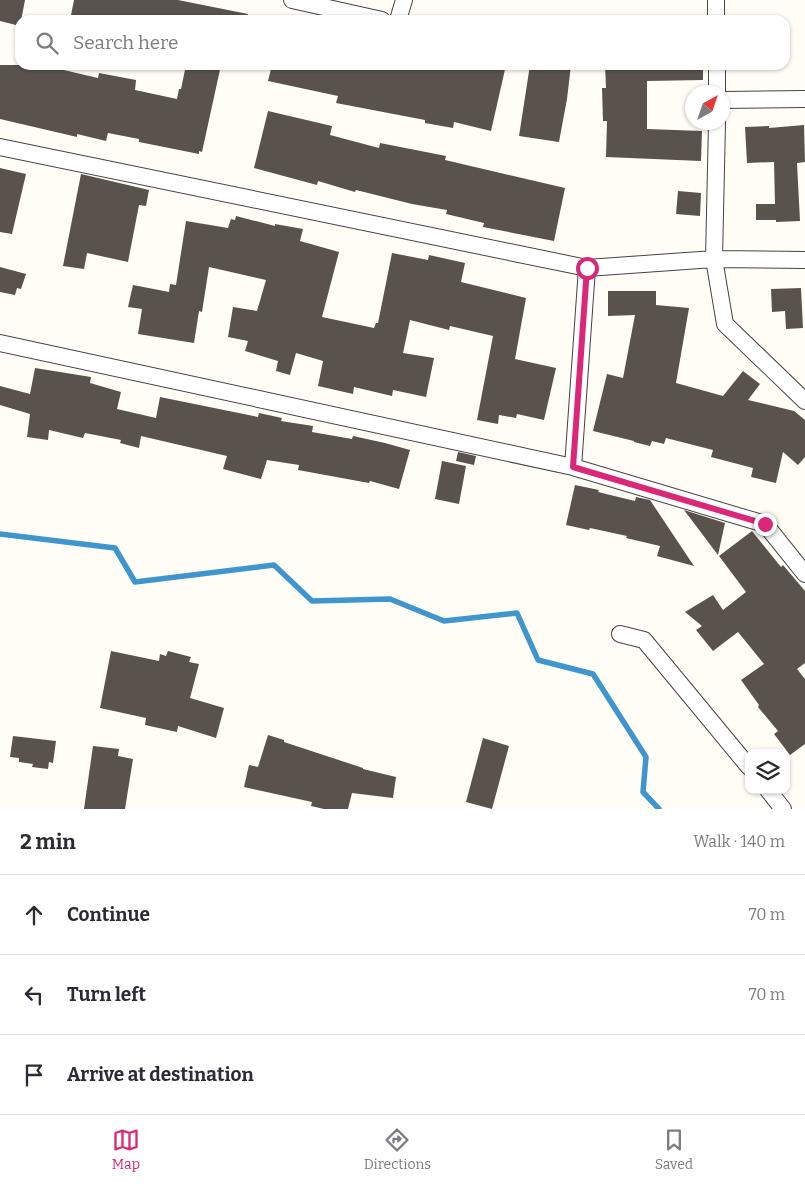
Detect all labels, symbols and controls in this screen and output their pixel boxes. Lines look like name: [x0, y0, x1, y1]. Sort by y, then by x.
search box: [15, 15, 790, 70]
icon: search: [33, 29, 61, 57]
text: Search here: [73, 31, 178, 54]
north arrow: [685, 85, 730, 130]
route start: [576, 257, 599, 280]
route end: [754, 513, 777, 536]
map controls: [745, 749, 790, 794]
button: layers: [745, 749, 790, 794]
text: 2 min: [20, 829, 76, 855]
text: Walk · 140 m: [693, 832, 785, 851]
icon: ahead: [20, 901, 48, 929]
text: Continue: [67, 903, 150, 926]
text: 70 m: [749, 905, 785, 924]
icon: left: [20, 981, 48, 1009]
text: Turn left: [67, 983, 146, 1006]
text: 70 m: [749, 985, 785, 1004]
icon: arrive: [20, 1061, 48, 1089]
text: Arrive at destination: [67, 1063, 254, 1086]
tab: Map: [112, 1126, 140, 1173]
tab: Directions: [364, 1126, 431, 1173]
tab: Saved: [655, 1126, 693, 1173]

